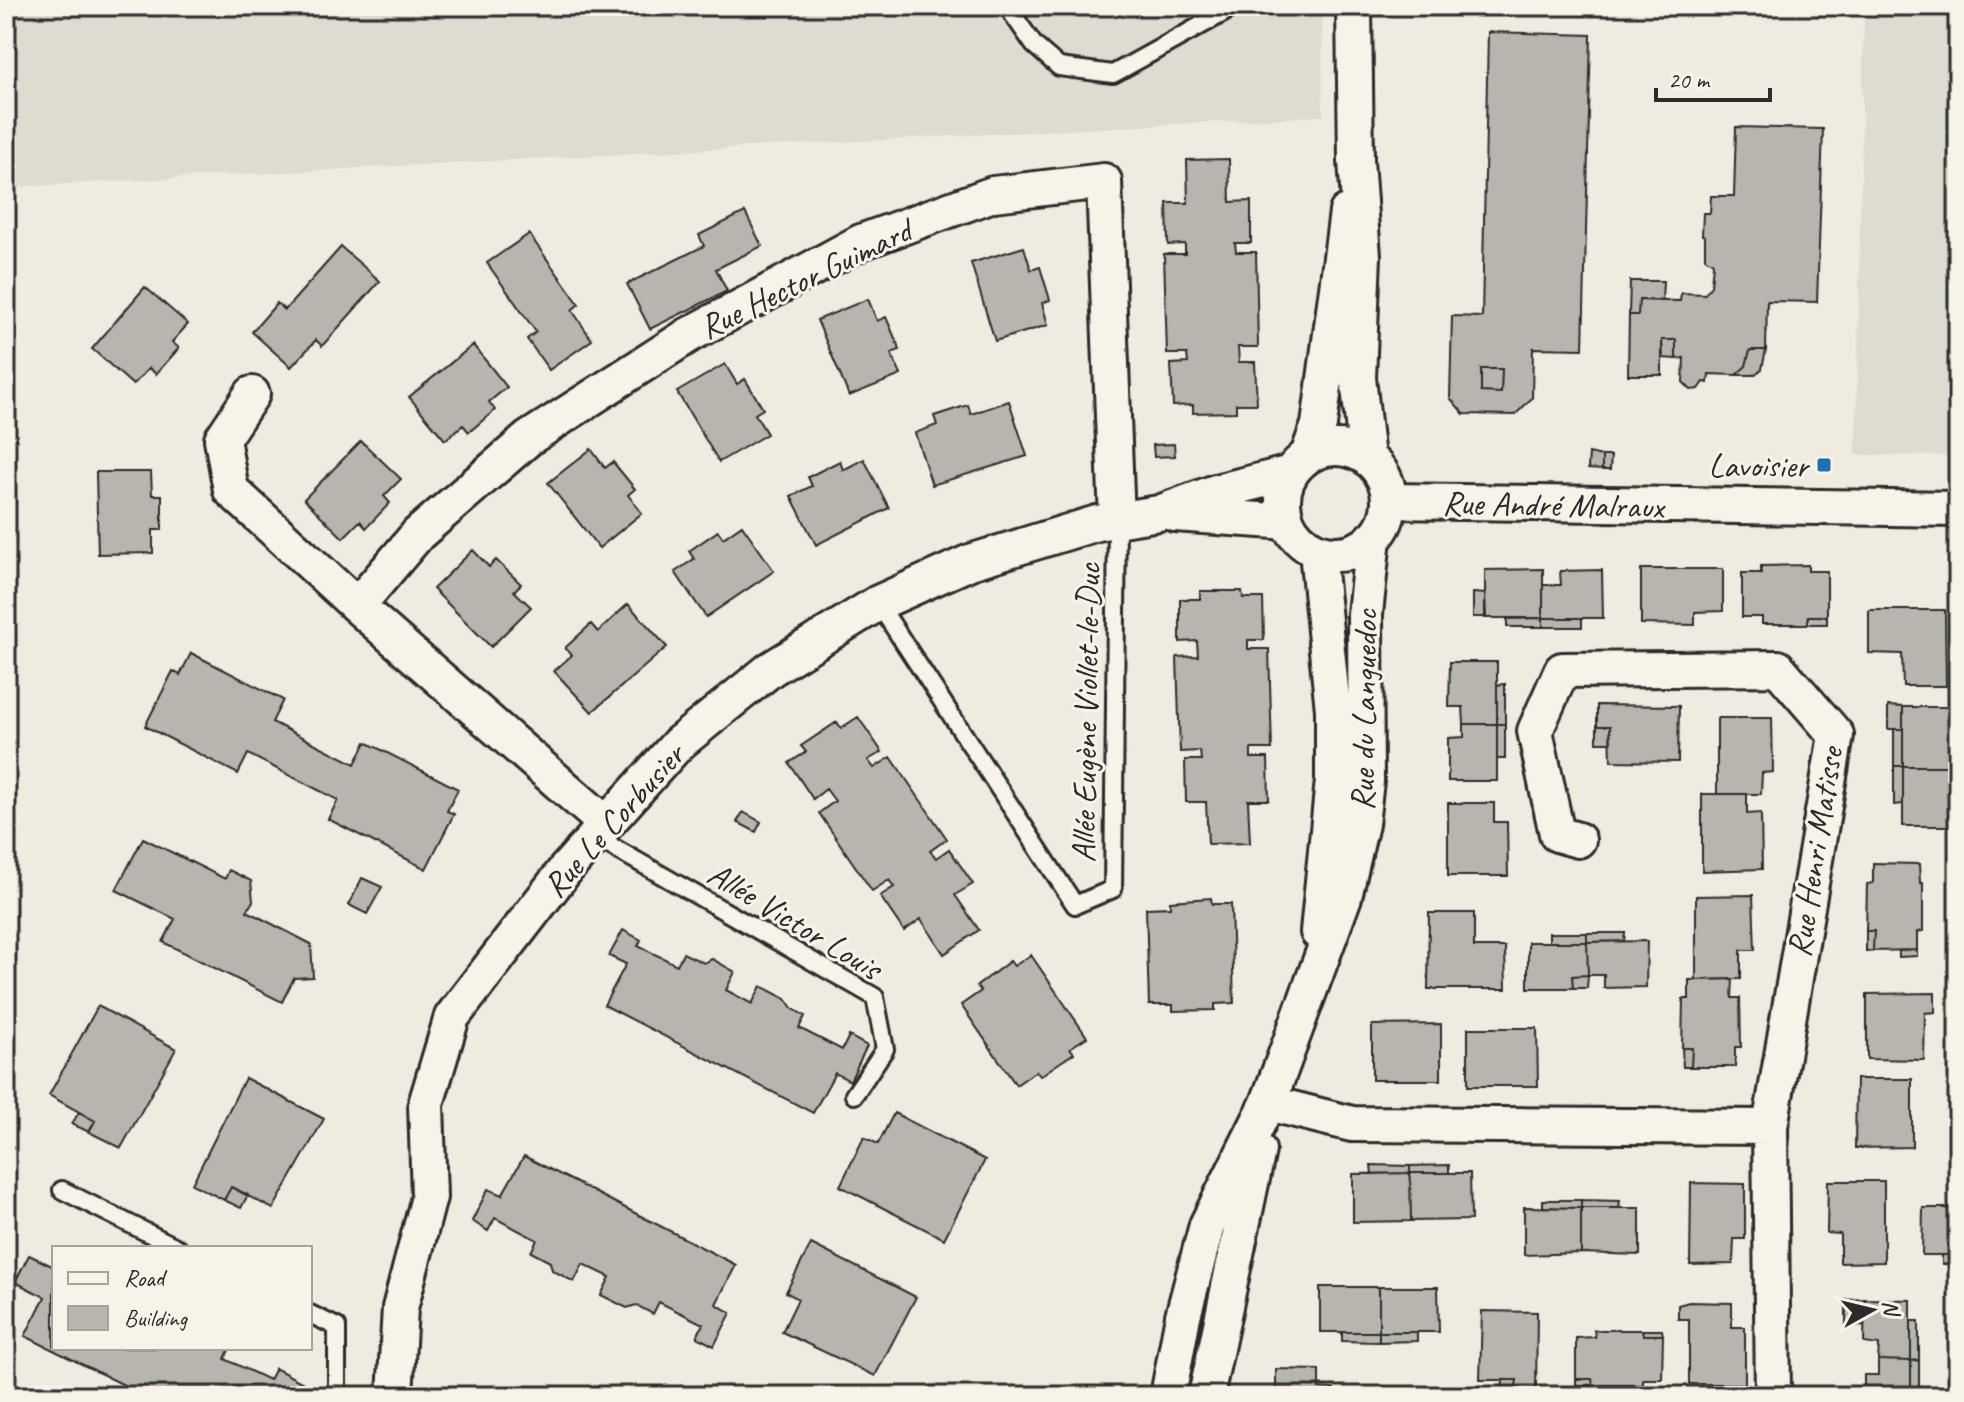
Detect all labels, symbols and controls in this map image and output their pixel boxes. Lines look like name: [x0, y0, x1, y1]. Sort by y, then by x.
scale bar: [1656, 52, 1770, 102]
text: 20 m: [1668, 65, 1711, 95]
street label: Rue Hector Guimard: [692, 207, 922, 348]
place label: Lavoisier: [1708, 444, 1811, 487]
marker: Lavoisier: [1815, 456, 1833, 474]
street label: Rue André Malraux: [1442, 481, 1666, 528]
street label: Allée Eugène Viollet-le-Duc: [1061, 561, 1110, 863]
street label: Rue du Languedoc: [1340, 607, 1387, 811]
street label: Rue Le Corbusier: [533, 732, 696, 906]
street label: Rue Henri Matisse: [1777, 741, 1853, 960]
street label: Allée Victor Louis: [700, 852, 892, 991]
legend: [52, 1246, 312, 1350]
text: Road: [124, 1263, 168, 1293]
north arrow: [1832, 1270, 1912, 1350]
text: N: [1876, 1299, 1906, 1319]
text: Building: [124, 1303, 189, 1333]

